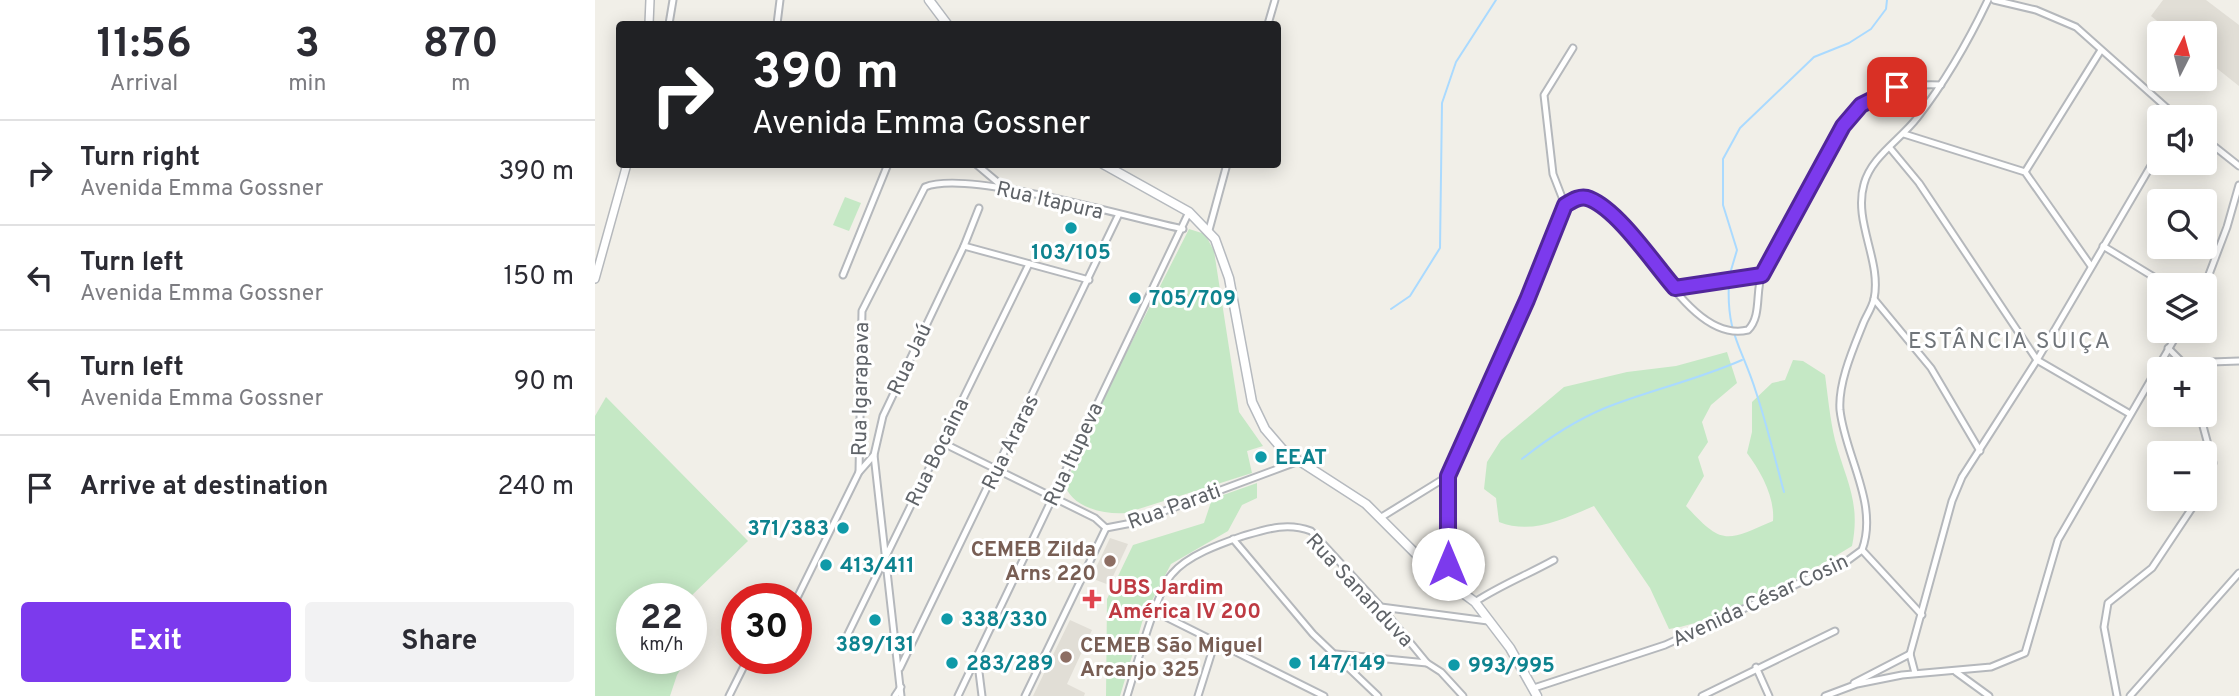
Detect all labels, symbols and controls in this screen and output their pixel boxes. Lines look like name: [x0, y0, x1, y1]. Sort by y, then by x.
text: 11:56: [96, 19, 192, 72]
text: 3: [295, 19, 320, 72]
text: 870: [423, 19, 499, 72]
north arrow: [2147, 21, 2217, 91]
map controls: [2147, 21, 2217, 511]
text: 390 m: [752, 44, 899, 106]
icon: right: [637, 49, 728, 140]
pin: [1867, 57, 1927, 117]
icon: arrive: [1878, 68, 1916, 106]
text: Arrival: [110, 70, 178, 99]
text: min: [288, 70, 326, 99]
text: m: [451, 70, 470, 99]
text: Avenida Emma Gossner: [752, 105, 1091, 145]
button: sound: [2147, 105, 2217, 175]
text: Turn right: [80, 142, 200, 175]
icon: right: [21, 154, 59, 192]
text: 390 m: [499, 156, 574, 189]
text: Avenida Emma Gossner: [80, 175, 323, 204]
street label: Rua Itapura: [993, 176, 1106, 227]
button: search: [2147, 189, 2217, 259]
marker: 103/105: [1063, 220, 1079, 236]
place label: 103/105: [1031, 240, 1111, 267]
text: Turn left: [80, 247, 184, 280]
icon: left: [21, 259, 59, 297]
text: 150 m: [503, 261, 574, 294]
button: layers: [2147, 273, 2217, 343]
text: Avenida Emma Gossner: [80, 280, 323, 309]
place label: 705/709: [1149, 286, 1236, 313]
marker: 705/709: [1127, 290, 1143, 306]
street label: Rua Jaú: [882, 320, 939, 400]
street label: Rua Igarapava: [847, 322, 876, 456]
district label: ESTÂNCIA SUIÇA: [1908, 327, 2112, 357]
text: Turn left: [80, 352, 184, 385]
button: +: [2147, 357, 2217, 427]
icon: left: [21, 364, 59, 402]
text: 90 m: [514, 366, 574, 399]
text: Avenida Emma Gossner: [80, 385, 323, 414]
street label: Rua Araras: [977, 391, 1046, 495]
street label: Rua Bocaina: [901, 394, 976, 511]
street label: Rua Itupeva: [1039, 398, 1110, 511]
button: −: [2147, 441, 2217, 511]
place label: EEAT: [1275, 445, 1327, 472]
marker: EEAT: [1253, 449, 1269, 465]
icon: arrive: [21, 469, 59, 507]
text: Arrive at destination: [80, 471, 328, 504]
text: 240 m: [497, 471, 574, 504]
street label: Rua Parati: [1124, 478, 1225, 537]
place label: 371/383: [747, 516, 829, 543]
marker: 371/383: [835, 520, 851, 536]
position arrow: [1411, 527, 1485, 601]
street label: Rua Sananduva: [1299, 528, 1419, 654]
place label: CEMEB Zilda Arns 220: [971, 537, 1096, 588]
street label: Avenida César Cosin: [1668, 549, 1853, 654]
place label: 413/411: [840, 553, 915, 580]
marker: CEMEB Zilda Arns 220: [1102, 553, 1118, 569]
marker: 413/411: [818, 557, 834, 573]
place label: UBS Jardim América IV 200: [1108, 575, 1261, 626]
speed limit sign: 30: [721, 583, 812, 674]
marker: UBS Jardim América IV 200: [1082, 589, 1102, 609]
text: 22: [640, 597, 683, 641]
button: Exit: [21, 602, 291, 682]
button: Share: [305, 602, 574, 682]
place label: 338/330: [961, 607, 1048, 634]
marker: 338/330: [939, 611, 955, 627]
marker: 389/131: [867, 612, 883, 628]
place label: 389/131: [836, 632, 915, 659]
place label: CEMEB São Miguel Arcanjo 325: [1080, 633, 1263, 684]
text: km/h: [640, 634, 683, 657]
marker: CEMEB São Miguel Arcanjo 325: [1058, 649, 1074, 665]
place label: 283/289: [966, 651, 1053, 678]
place label: 147/149: [1309, 651, 1386, 678]
place label: 993/995: [1468, 653, 1555, 680]
marker: 283/289: [944, 655, 960, 671]
marker: 147/149: [1287, 655, 1303, 671]
marker: 993/995: [1446, 657, 1462, 673]

